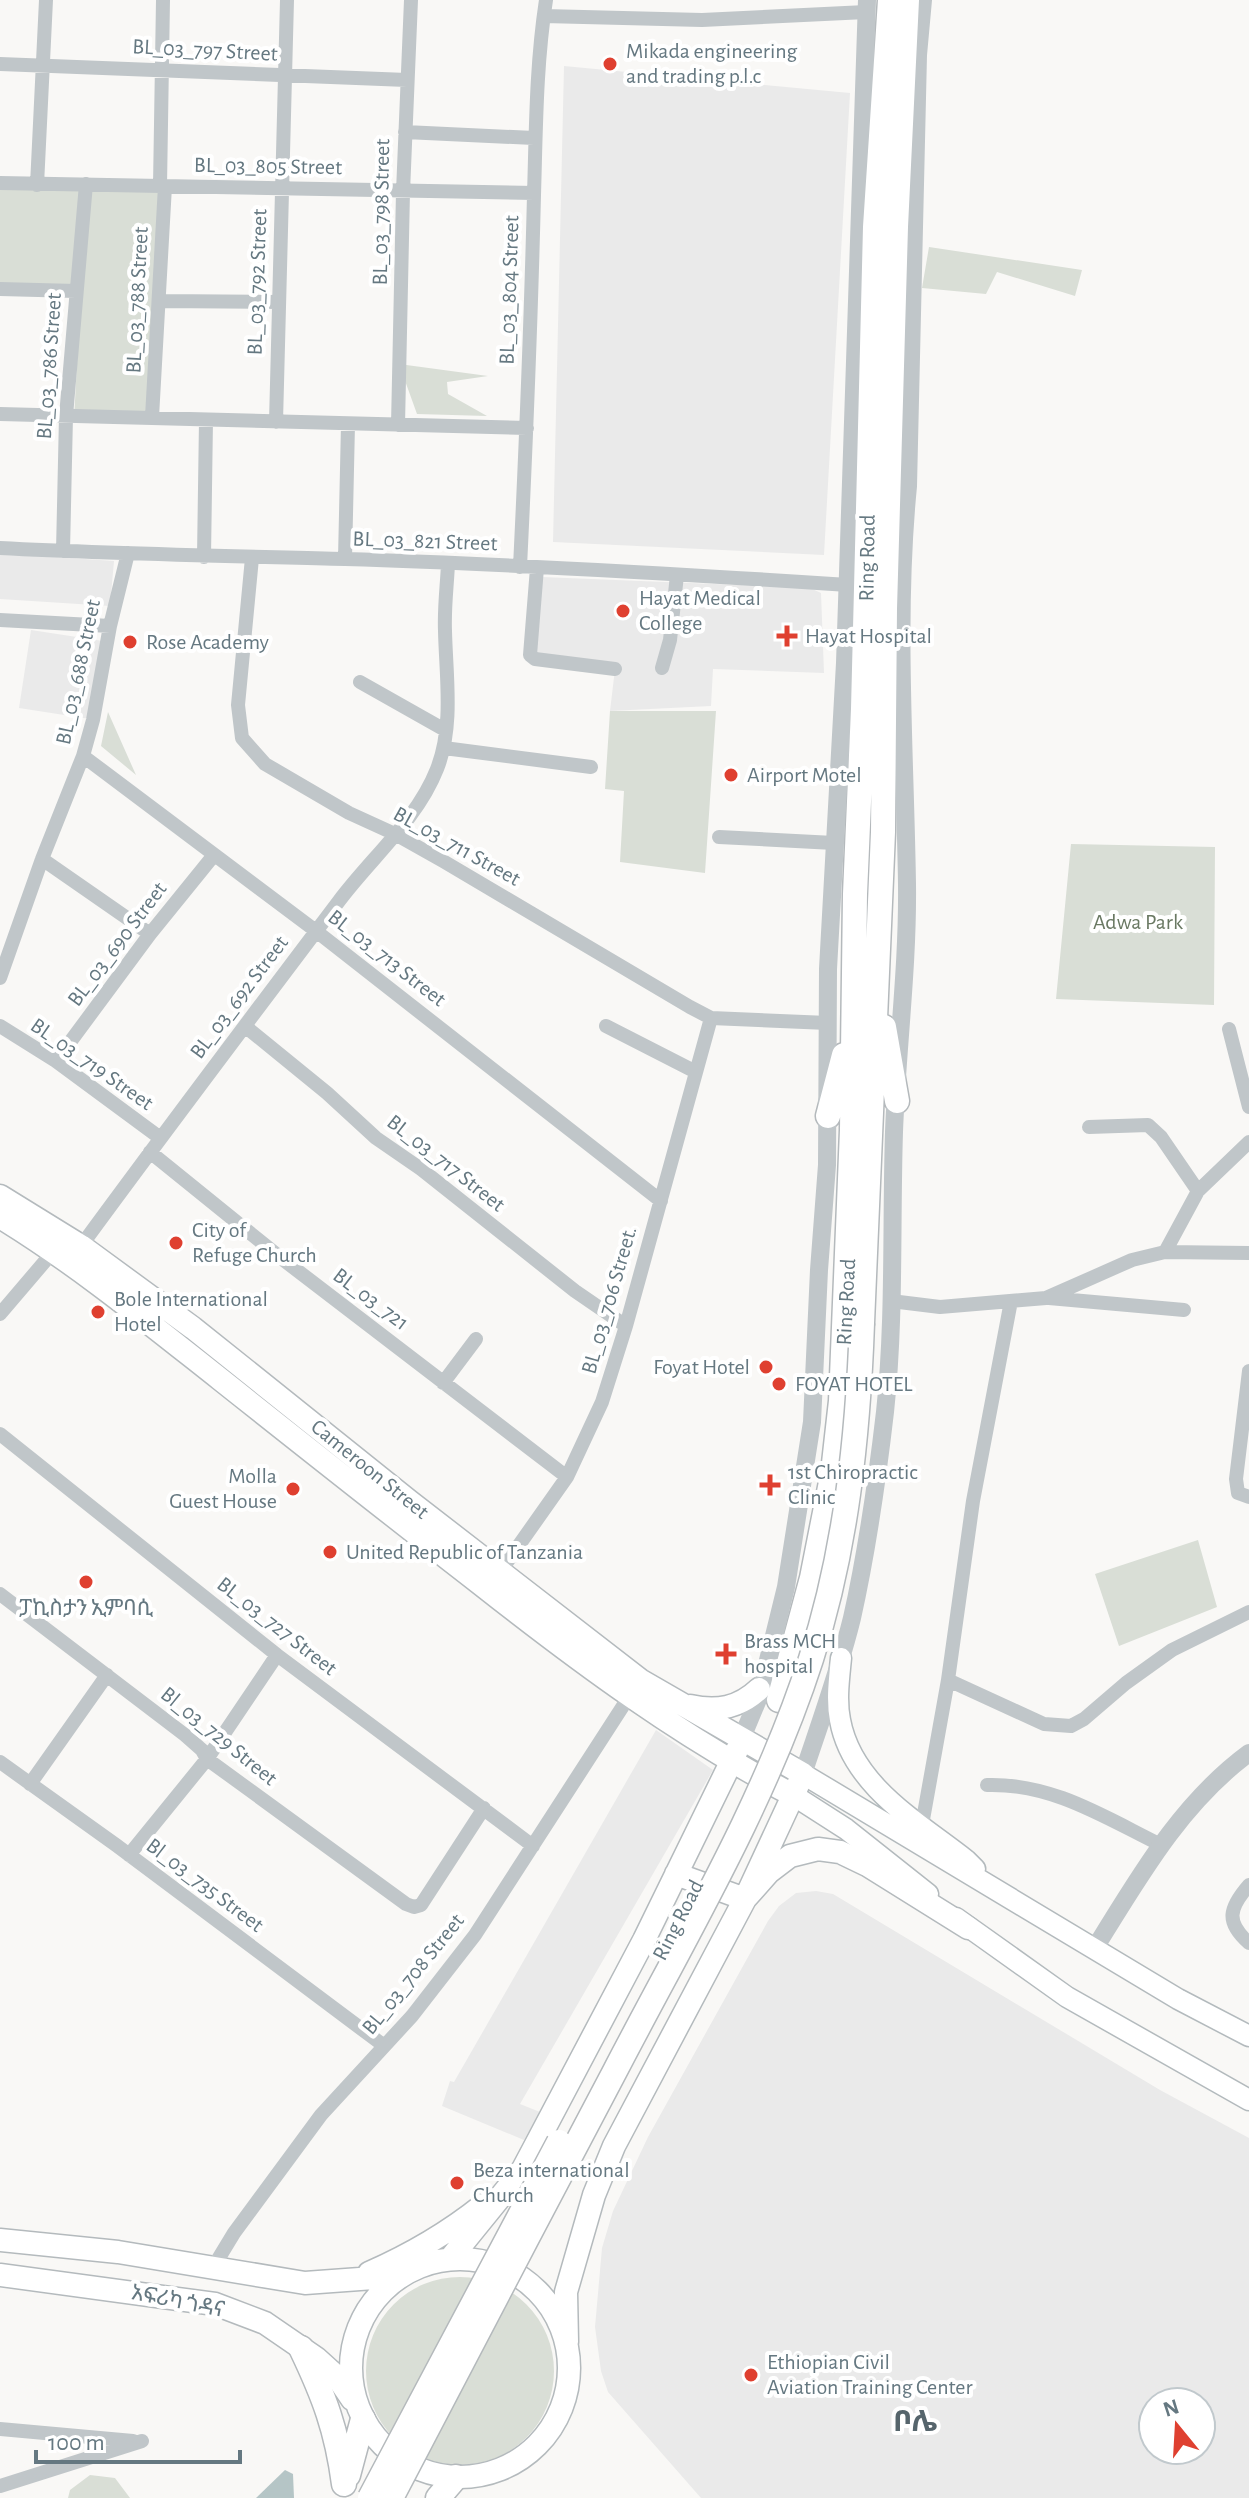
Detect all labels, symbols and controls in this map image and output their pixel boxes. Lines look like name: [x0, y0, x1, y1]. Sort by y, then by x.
street label: BL_03_797 Street: [132, 35, 278, 65]
place label: Mikada engineering and trading p.l.c: [626, 40, 798, 87]
marker: Mikada engineering and trading p.l.c: [601, 55, 619, 73]
street label: BL_03_798 Street: [369, 138, 393, 286]
street label: BL_03_805 Street: [194, 154, 342, 178]
street label: BL_03_792 Street: [243, 208, 271, 356]
street label: BL_03_804 Street: [495, 215, 523, 365]
street label: BL_03_788 Street: [122, 226, 152, 374]
street label: BL_03_786 Street: [33, 292, 65, 440]
street label: Ring Road: [855, 514, 879, 602]
street label: BL_03_821 Street: [352, 527, 498, 555]
place label: Hayat Medical College: [639, 587, 761, 634]
street label: BL_03_688 Street: [52, 597, 104, 747]
marker: Hayat Medical College: [614, 602, 632, 620]
marker: Hayat Hospital: [776, 625, 798, 647]
place label: Hayat Hospital: [805, 625, 932, 647]
place label: Rose Academy: [146, 631, 270, 653]
marker: Rose Academy: [121, 633, 139, 651]
place label: Airport Motel: [747, 764, 862, 786]
marker: Airport Motel: [722, 766, 740, 784]
street label: BL_03_711 Street: [390, 802, 524, 890]
street label: BL_03_690 Street: [63, 878, 171, 1010]
street label: BL_03_713 Street: [324, 905, 450, 1011]
park label: Adwa Park: [1093, 911, 1183, 933]
street label: BL_03_692 Street: [186, 931, 292, 1063]
street label: BL_03_719 Street: [27, 1014, 157, 1114]
street label: BL_03_717 Street: [383, 1110, 509, 1216]
place label: City of Refuge Church: [192, 1219, 317, 1266]
street label: BL_03_706 Street.: [577, 1224, 641, 1376]
marker: City of Refuge Church: [167, 1234, 185, 1252]
street label: Ring Road: [833, 1258, 859, 1346]
street label: BL_03_721: [329, 1264, 413, 1334]
place label: Bole International Hotel: [114, 1288, 268, 1335]
marker: Bole International Hotel: [89, 1303, 107, 1321]
place label: Foyat Hotel: [653, 1356, 750, 1378]
marker: Foyat Hotel: [757, 1358, 775, 1376]
place label: FOYAT HOTEL: [795, 1373, 913, 1395]
marker: FOYAT HOTEL: [770, 1375, 788, 1393]
street label: Cameroon Street: [307, 1415, 433, 1523]
place label: 1st Chiropractic Clinic: [788, 1461, 918, 1508]
place label: Molla Guest House: [169, 1465, 277, 1512]
marker: 1st Chiropractic Clinic: [759, 1474, 781, 1496]
marker: Molla Guest House: [284, 1480, 302, 1498]
place label: United Republic of Tanzania: [346, 1541, 583, 1563]
marker: United Republic of Tanzania: [321, 1543, 339, 1561]
marker: ፓኪስታን ኢምባሲ: [77, 1573, 95, 1591]
street label: BL_03_727 Street: [213, 1573, 341, 1679]
place label: ፓኪስታን ኢምባሲ: [19, 1597, 154, 1619]
place label: Brass MCH hospital: [744, 1630, 836, 1677]
marker: Brass MCH hospital: [715, 1643, 737, 1665]
street label: Bl_03_729 Street: [157, 1683, 281, 1789]
street label: Bl_03_735 Street: [142, 1834, 268, 1936]
street label: Ring Road: [648, 1876, 708, 1964]
street label: BL_03_708 Street: [358, 1910, 468, 2038]
place label: Beza international Church: [473, 2159, 630, 2206]
marker: Beza international Church: [448, 2174, 466, 2192]
street label: አፍሪካ ጎዳና: [129, 2281, 227, 2321]
place label: Ethiopian Civil Aviation Training Center: [767, 2351, 973, 2398]
marker: Ethiopian Civil Aviation Training Center: [742, 2366, 760, 2384]
north arrow: [1137, 2386, 1217, 2466]
text: N: [1160, 2395, 1182, 2421]
district label: ቦሌ: [893, 2407, 937, 2437]
scale bar: [36, 2414, 240, 2464]
text: 100 m: [48, 2431, 105, 2455]

